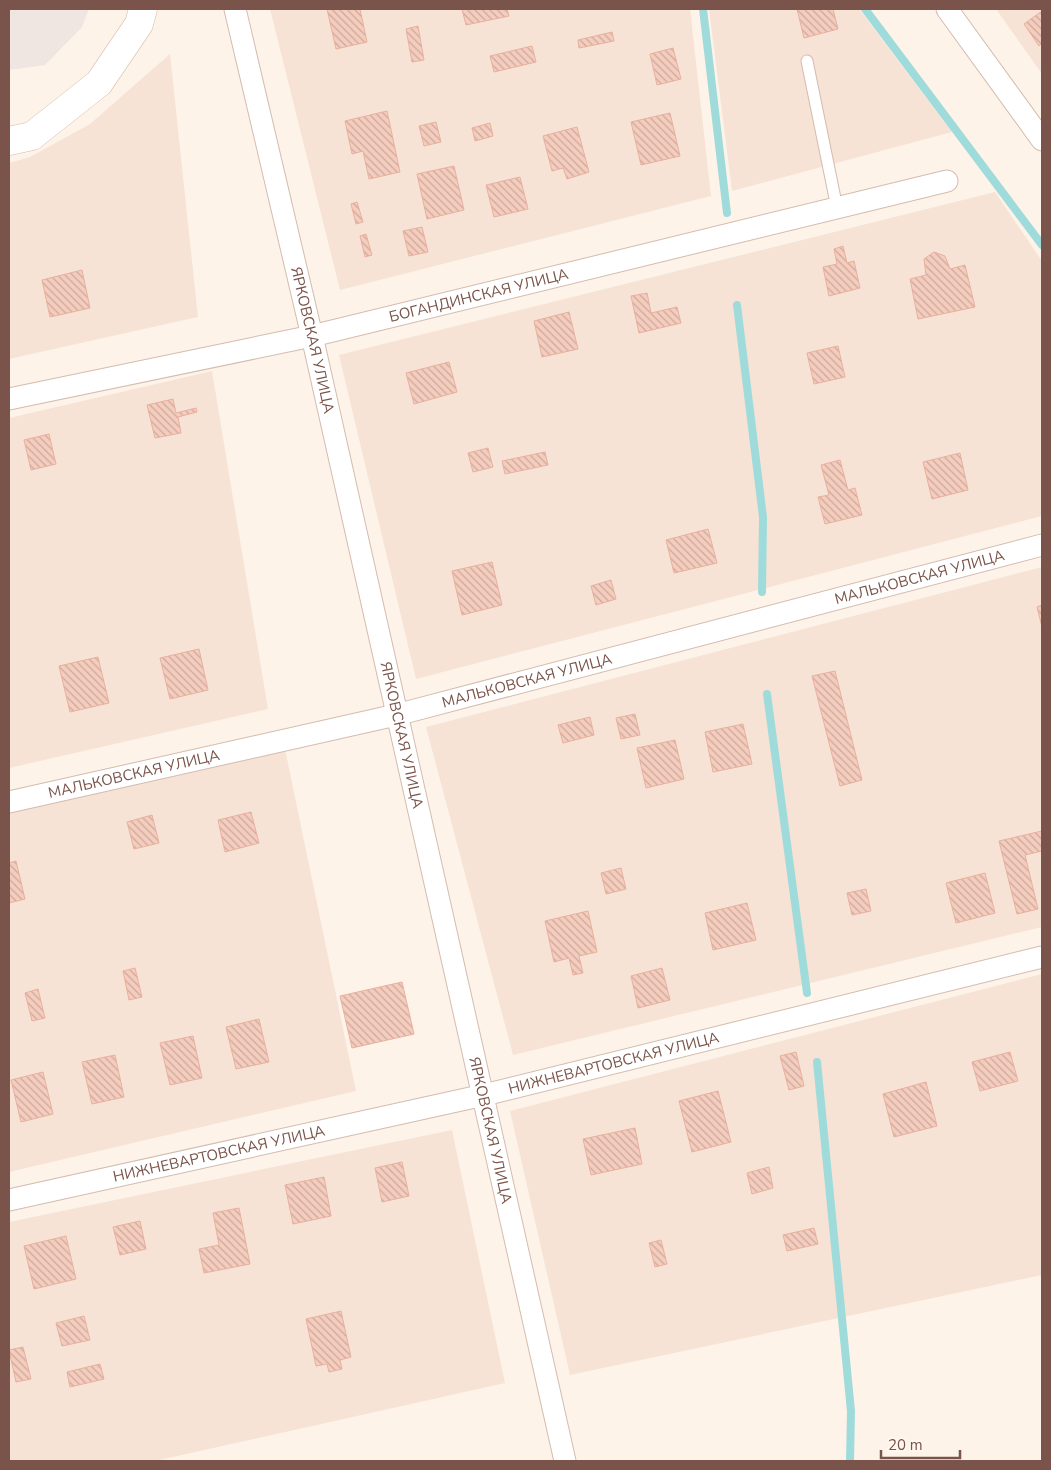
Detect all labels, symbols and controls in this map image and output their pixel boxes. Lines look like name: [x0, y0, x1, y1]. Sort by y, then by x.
street label: БОГАНДИНСКАЯ УЛИЦА: [387, 264, 570, 327]
street label: ЯРКОВСКАЯ УЛИЦА: [286, 265, 339, 415]
street label: МАЛЬКОВСКАЯ УЛИЦА: [832, 545, 1007, 609]
street label: МАЛЬКОВСКАЯ УЛИЦА: [440, 649, 614, 712]
street label: ЯРКОВСКАЯ УЛИЦА: [376, 660, 428, 810]
street label: МАЛЬКОВСКАЯ УЛИЦА: [46, 745, 222, 803]
street label: НИЖНЕВАРТОВСКАЯ УЛИЦА: [506, 1027, 721, 1099]
street label: ЯРКОВСКАЯ УЛИЦА: [464, 1055, 517, 1206]
street label: НИЖНЕВАРТОВСКАЯ УЛИЦА: [111, 1120, 327, 1187]
scale bar: [881, 1428, 960, 1460]
text: 20 m: [888, 1435, 923, 1455]

